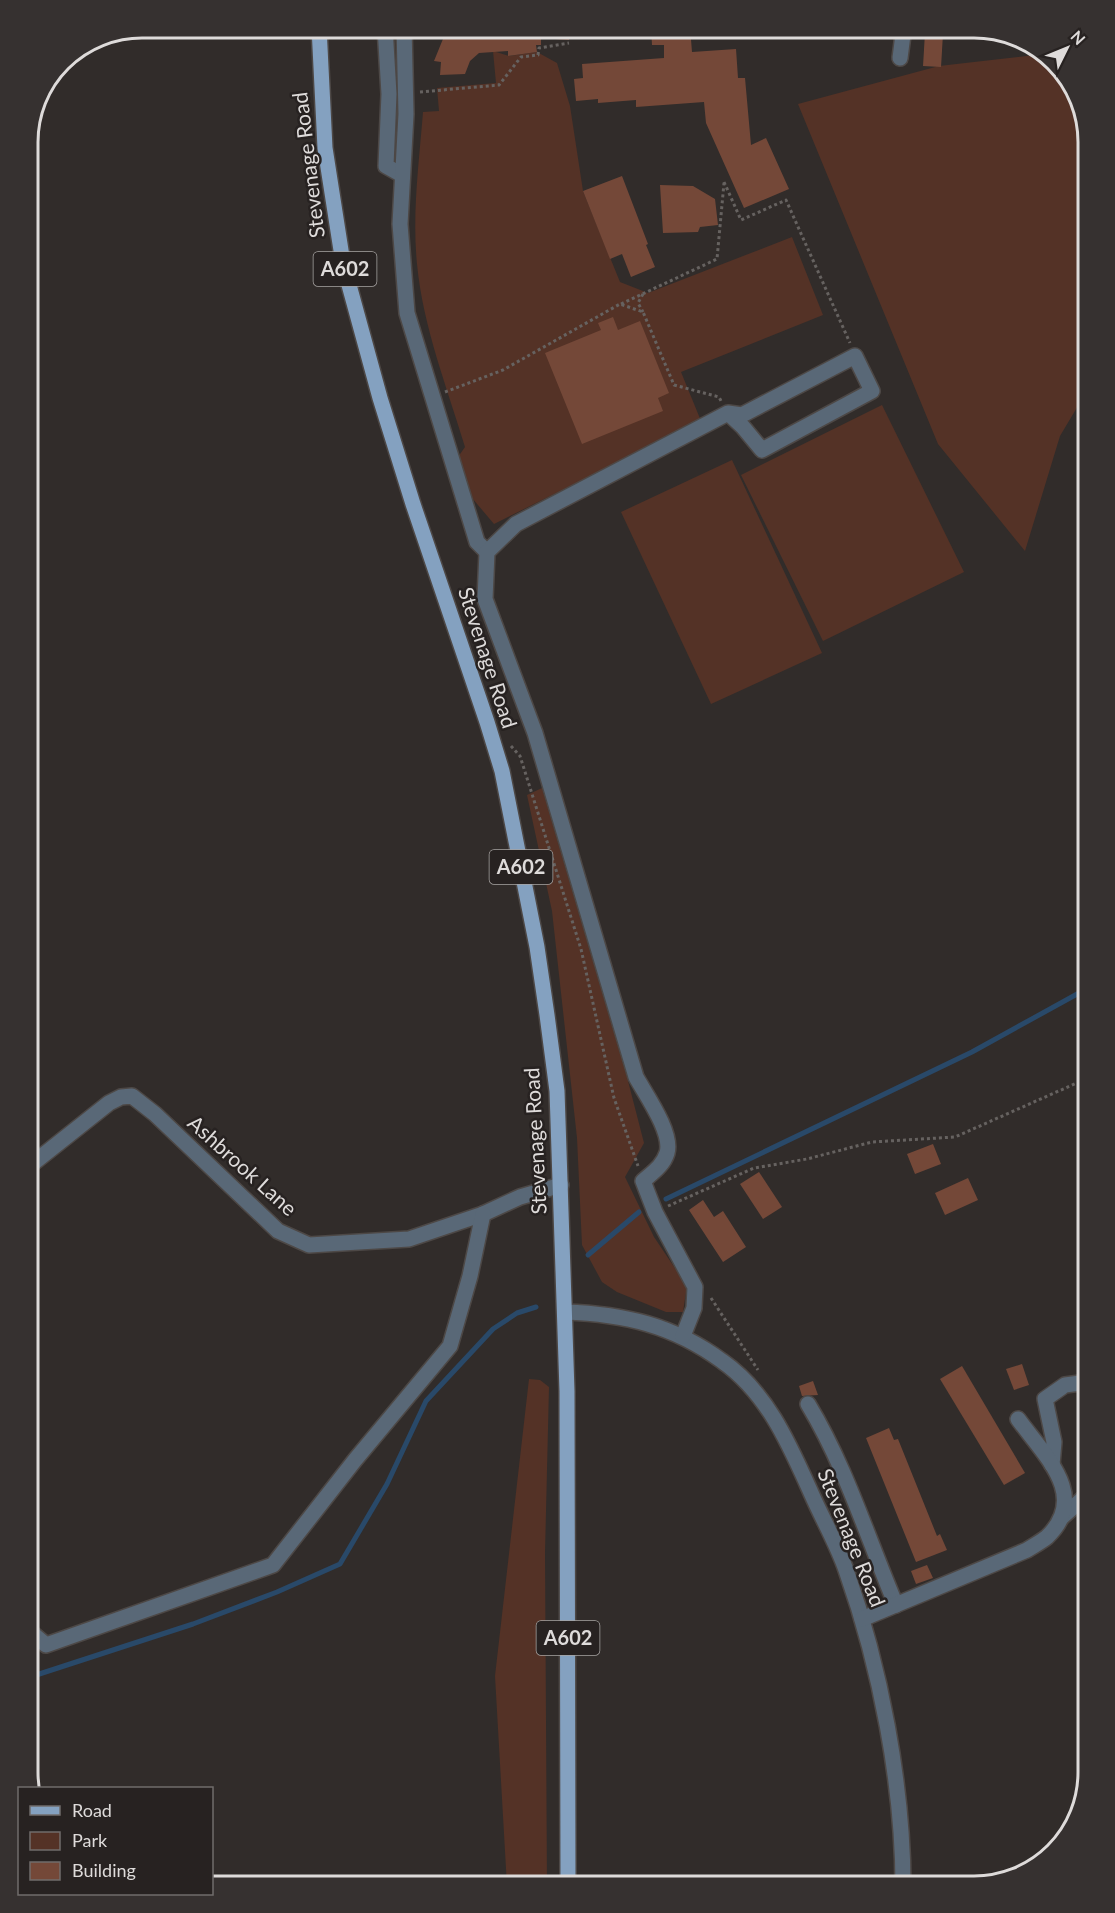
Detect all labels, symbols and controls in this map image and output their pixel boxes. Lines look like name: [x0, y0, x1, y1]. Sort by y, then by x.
north arrow: [1037, 18, 1097, 78]
text: N: [1067, 26, 1089, 48]
street label: Stevenage Road: [286, 91, 329, 240]
road number: A602: [314, 252, 376, 286]
street label: Stevenage Road: [454, 584, 523, 731]
road number: A602: [490, 850, 552, 884]
street label: Stevenage Road: [518, 1067, 551, 1215]
street label: Ashbrook Lane: [183, 1109, 303, 1220]
street label: Stevenage Road: [813, 1465, 891, 1610]
road number: A602: [536, 1621, 600, 1655]
legend: [18, 1787, 213, 1895]
text: Road: [72, 1799, 112, 1821]
text: Park: [72, 1829, 108, 1851]
text: Building: [72, 1859, 136, 1881]

